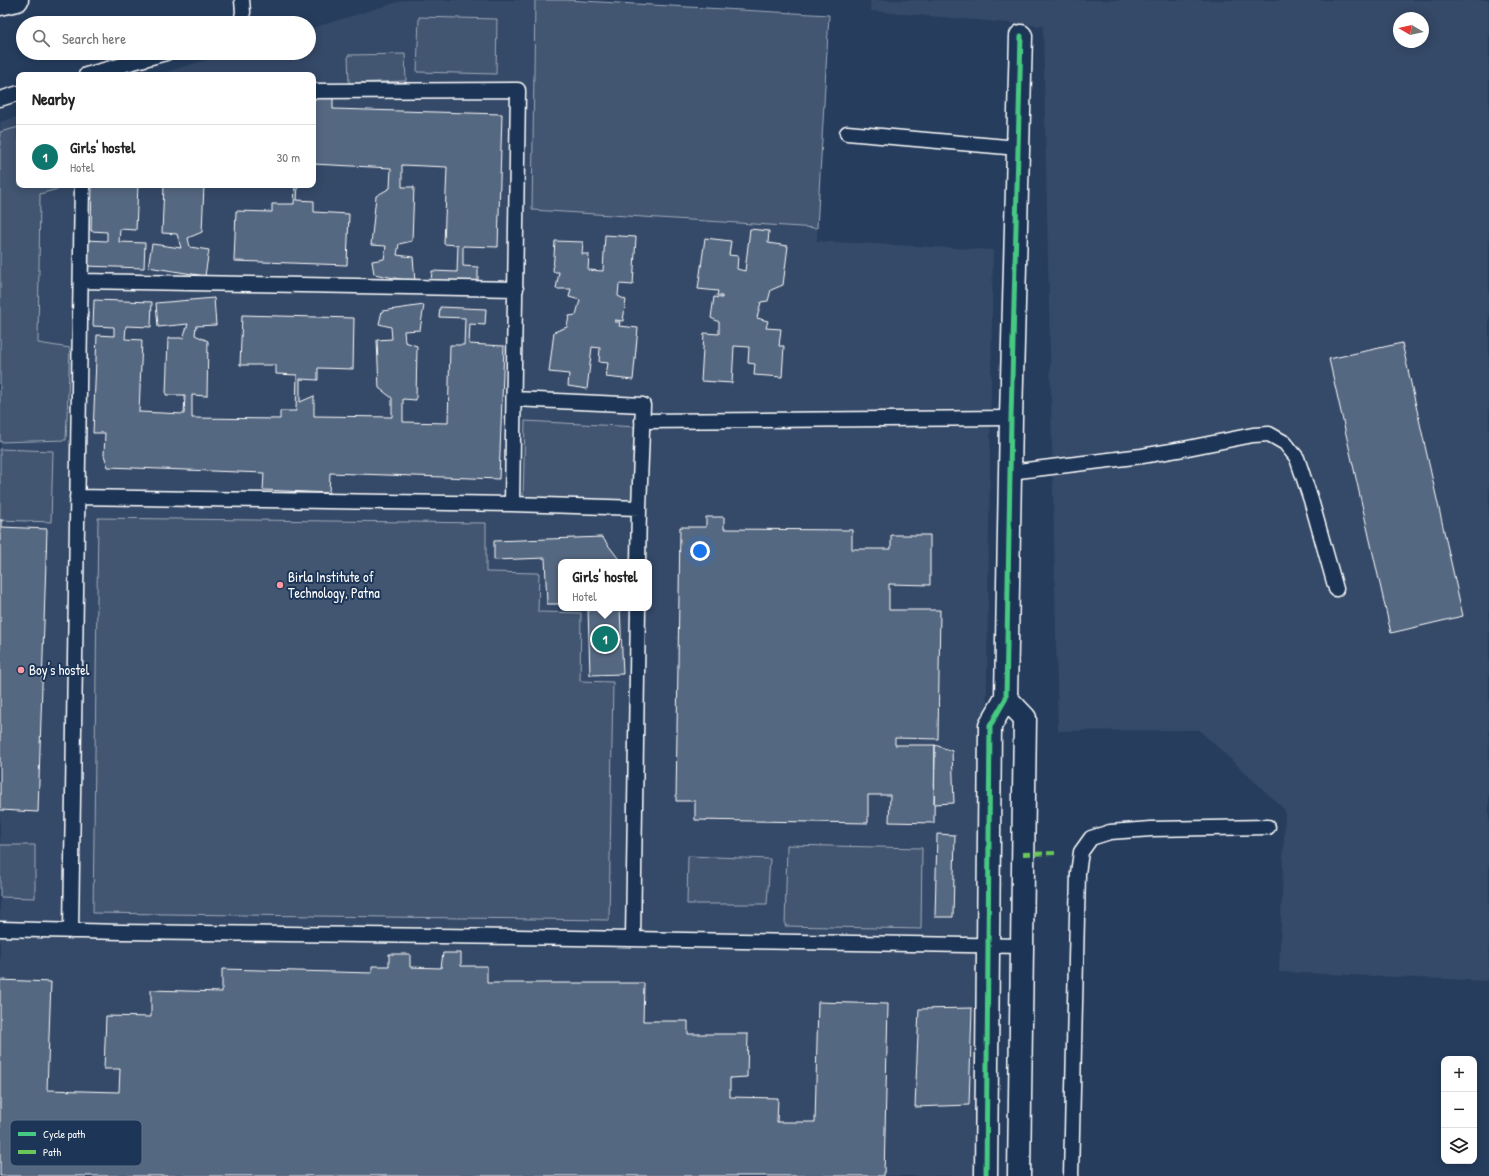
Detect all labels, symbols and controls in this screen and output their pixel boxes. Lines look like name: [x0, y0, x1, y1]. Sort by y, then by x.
north arrow: [1393, 12, 1429, 48]
search box: [16, 16, 316, 60]
icon: search: [30, 27, 52, 49]
text: Search here: [62, 28, 126, 49]
text: Nearby: [32, 87, 75, 110]
text: Girls' hostel: [70, 137, 135, 158]
text: 1: [43, 148, 47, 166]
text: 30 m: [277, 148, 300, 166]
text: Hotel: [70, 158, 94, 176]
your location: [690, 541, 710, 561]
popup: [558, 559, 652, 611]
text: Girls' hostel: [572, 566, 638, 587]
place label: Birla Institute of Technology, Patna: [288, 567, 380, 603]
marker: Birla Institute of Technology, Patna: [275, 580, 285, 590]
text: Hotel: [572, 587, 597, 605]
pin: 1: [592, 624, 618, 654]
place label: Boy's hostel: [29, 660, 90, 680]
marker: Boy's hostel: [16, 665, 26, 675]
map controls: [1441, 1056, 1477, 1164]
button: +: [1441, 1056, 1477, 1092]
button: −: [1441, 1092, 1477, 1128]
legend: [10, 1120, 142, 1166]
text: Cycle path: [43, 1127, 86, 1141]
button: layers: [1441, 1128, 1477, 1164]
text: Path: [43, 1145, 61, 1159]

